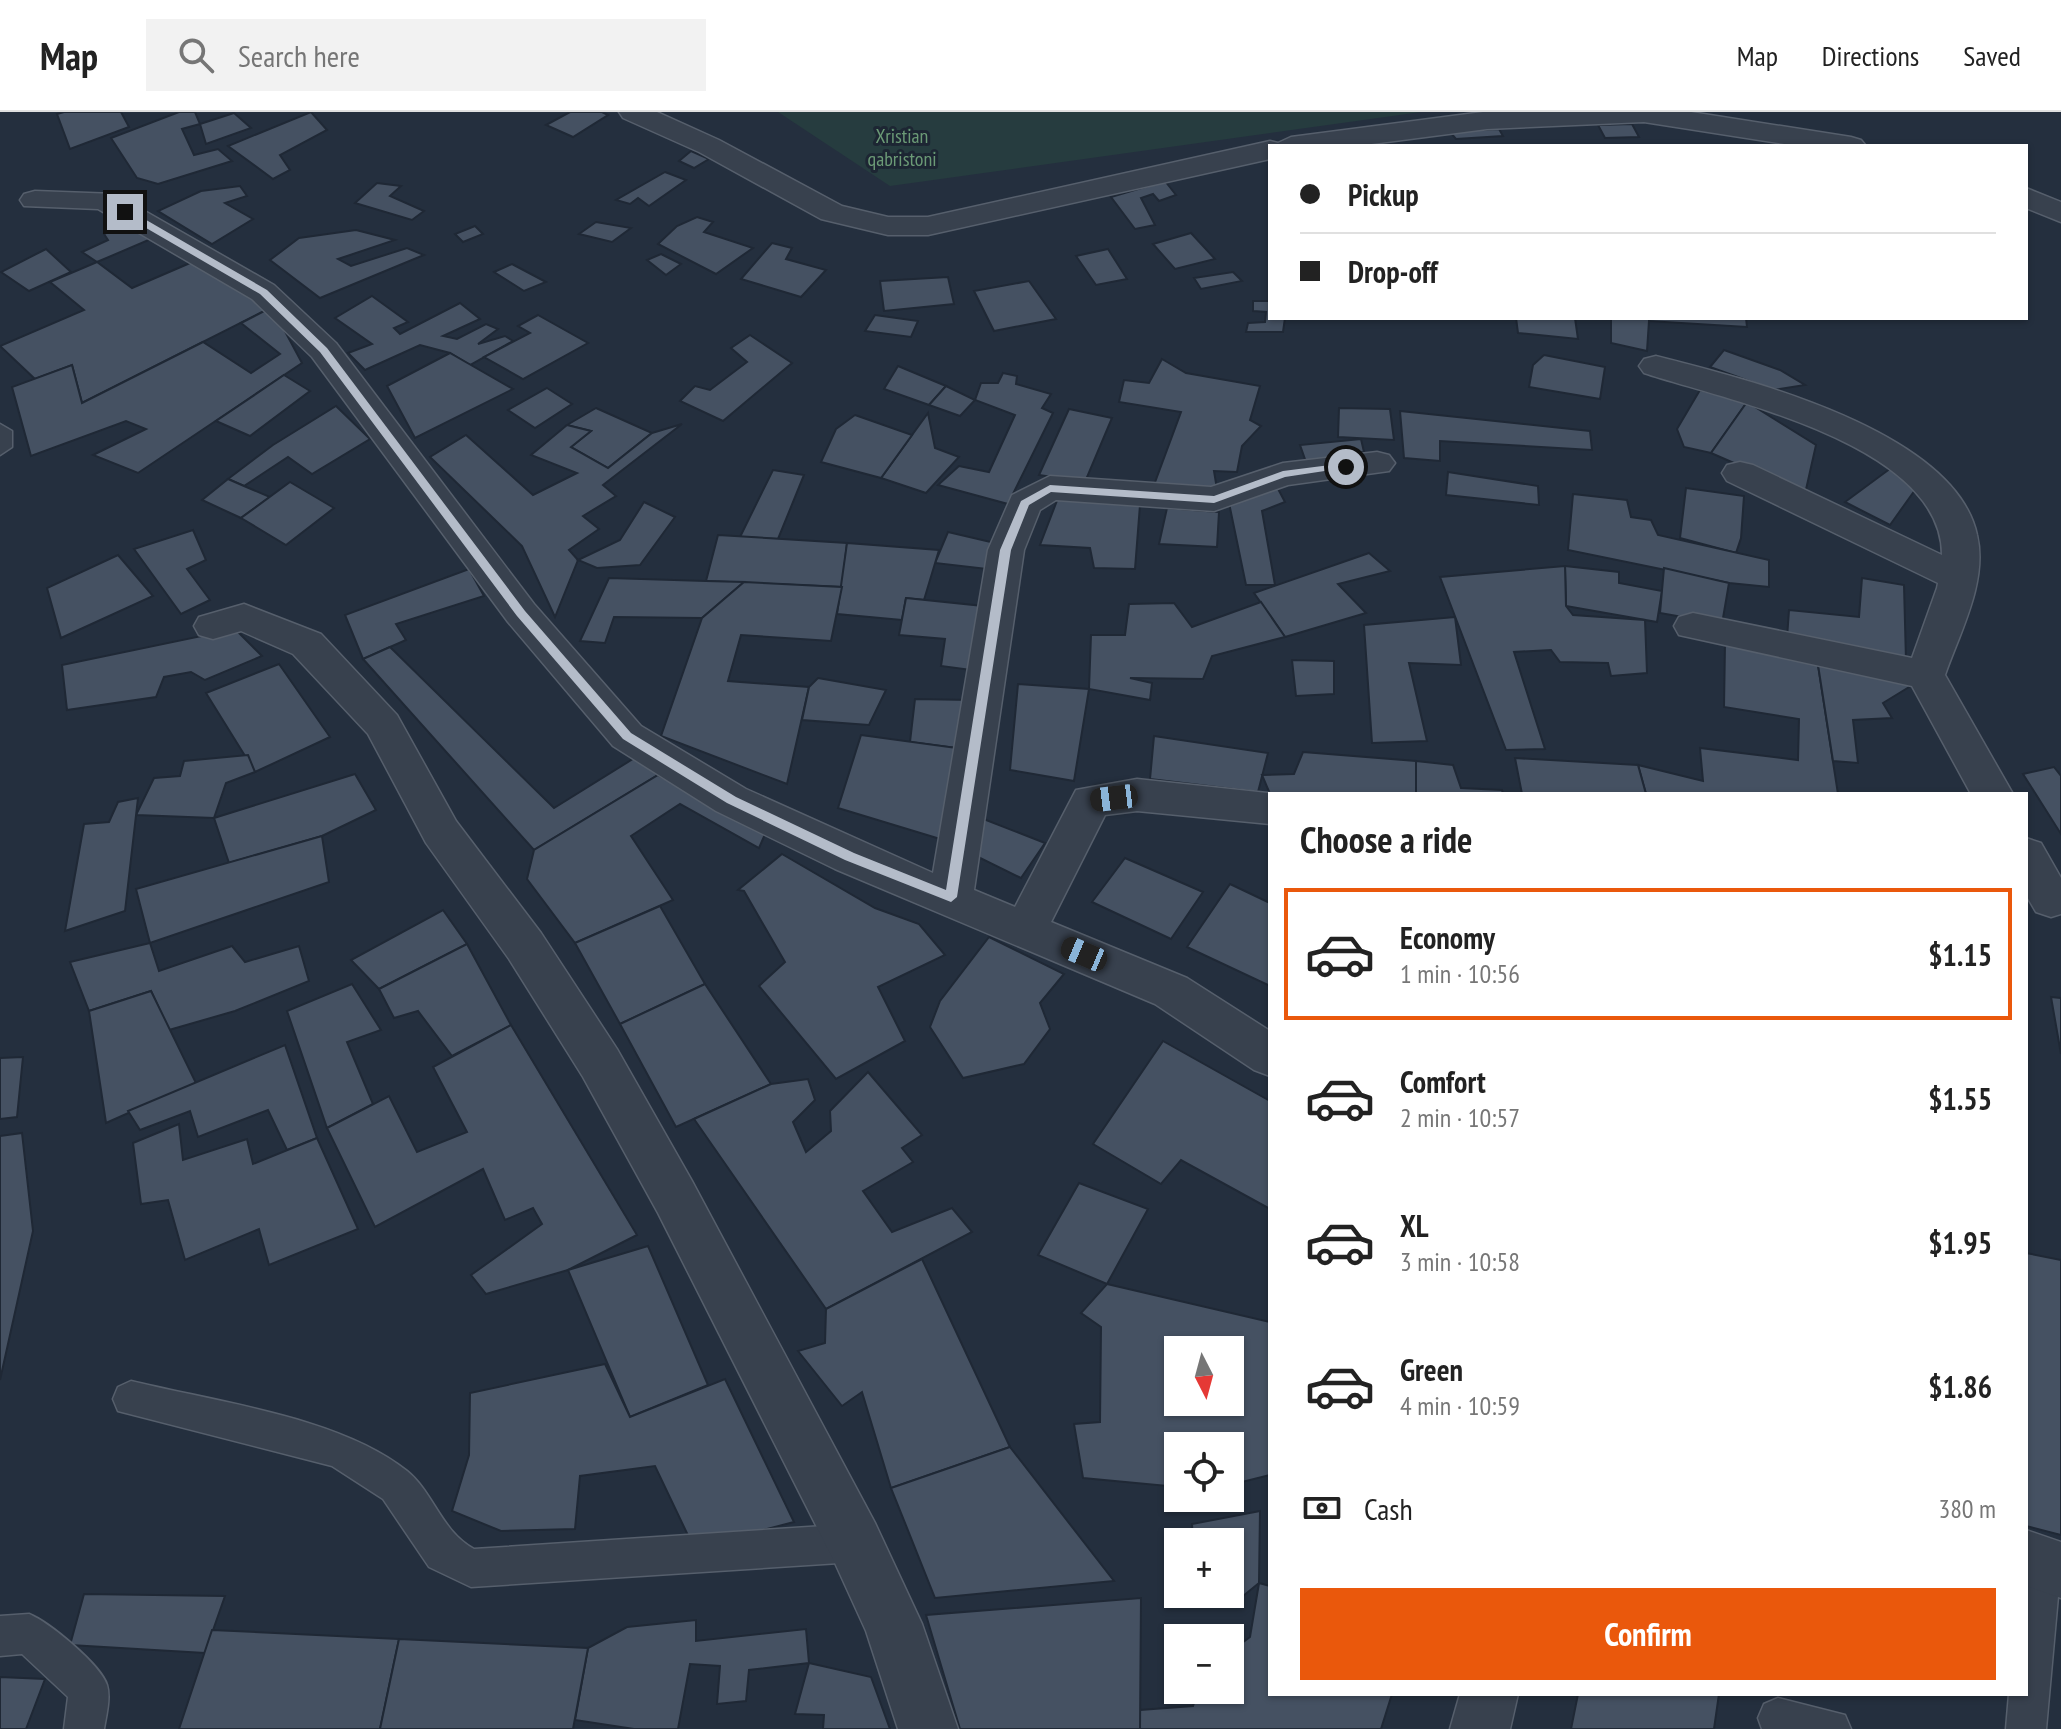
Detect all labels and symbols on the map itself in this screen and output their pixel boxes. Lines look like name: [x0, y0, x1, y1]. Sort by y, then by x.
park label: Xristian qabristoni: [868, 123, 937, 172]
route end: [107, 194, 143, 230]
route start: [1328, 449, 1364, 485]
car: [1089, 783, 1139, 813]
car: [1057, 934, 1111, 974]
north arrow: [1164, 1336, 1244, 1416]

